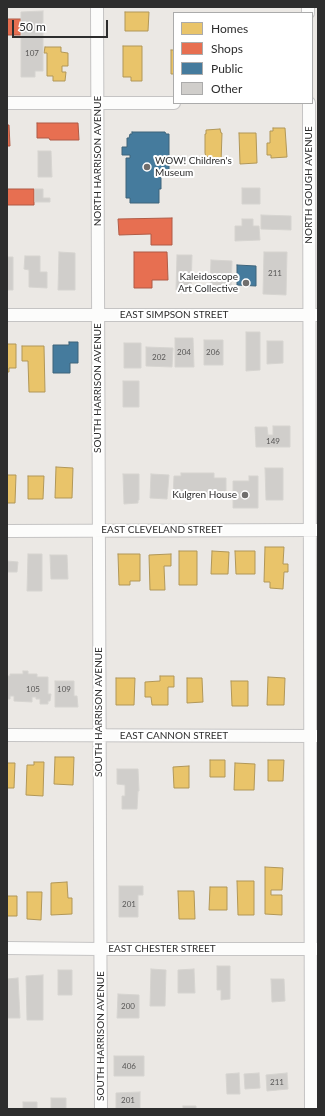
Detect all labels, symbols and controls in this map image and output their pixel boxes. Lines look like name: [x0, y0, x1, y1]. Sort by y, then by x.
scale bar: [14, 12, 110, 38]
legend: [173, 12, 313, 104]
text: 50 m: [19, 19, 46, 34]
text: Homes: [211, 21, 248, 36]
text: Shops: [211, 41, 243, 56]
house number: 107: [25, 48, 39, 58]
text: Public: [211, 61, 243, 76]
text: Other: [211, 81, 242, 96]
street label: NORTH HARRISON AVENUE: [92, 96, 104, 226]
street label: NORTH GOUGH AVENUE: [303, 126, 315, 244]
place label: WOW! Children's Museum: [155, 155, 232, 178]
marker: WOW! Children's Museum: [142, 162, 152, 172]
house number: 211: [268, 268, 282, 278]
place label: Kaleidoscope Art Collective: [178, 271, 238, 294]
marker: Kaleidoscope Art Collective: [241, 278, 251, 288]
street label: EAST SIMPSON STREET: [120, 309, 228, 321]
street label: SOUTH HARRISON AVENUE: [92, 323, 104, 453]
house number: 204: [177, 347, 191, 357]
house number: 206: [206, 347, 220, 357]
house number: 202: [152, 352, 166, 362]
house number: 149: [266, 436, 280, 446]
place label: Kulgren House: [172, 489, 237, 501]
marker: Kulgren House: [240, 490, 250, 500]
street label: EAST CLEVELAND STREET: [101, 524, 223, 536]
street label: SOUTH HARRISON AVENUE: [93, 647, 105, 777]
house number: 105: [26, 684, 40, 694]
house number: 109: [57, 684, 71, 694]
street label: EAST CANNON STREET: [120, 730, 228, 742]
house number: 201: [122, 899, 136, 909]
street label: EAST CHESTER STREET: [108, 943, 216, 955]
street label: SOUTH HARRISON AVENUE: [95, 971, 107, 1101]
house number: 200: [121, 1001, 135, 1011]
house number: 406: [122, 1061, 136, 1071]
house number: 211: [270, 1077, 284, 1087]
house number: 201: [121, 1095, 135, 1105]

